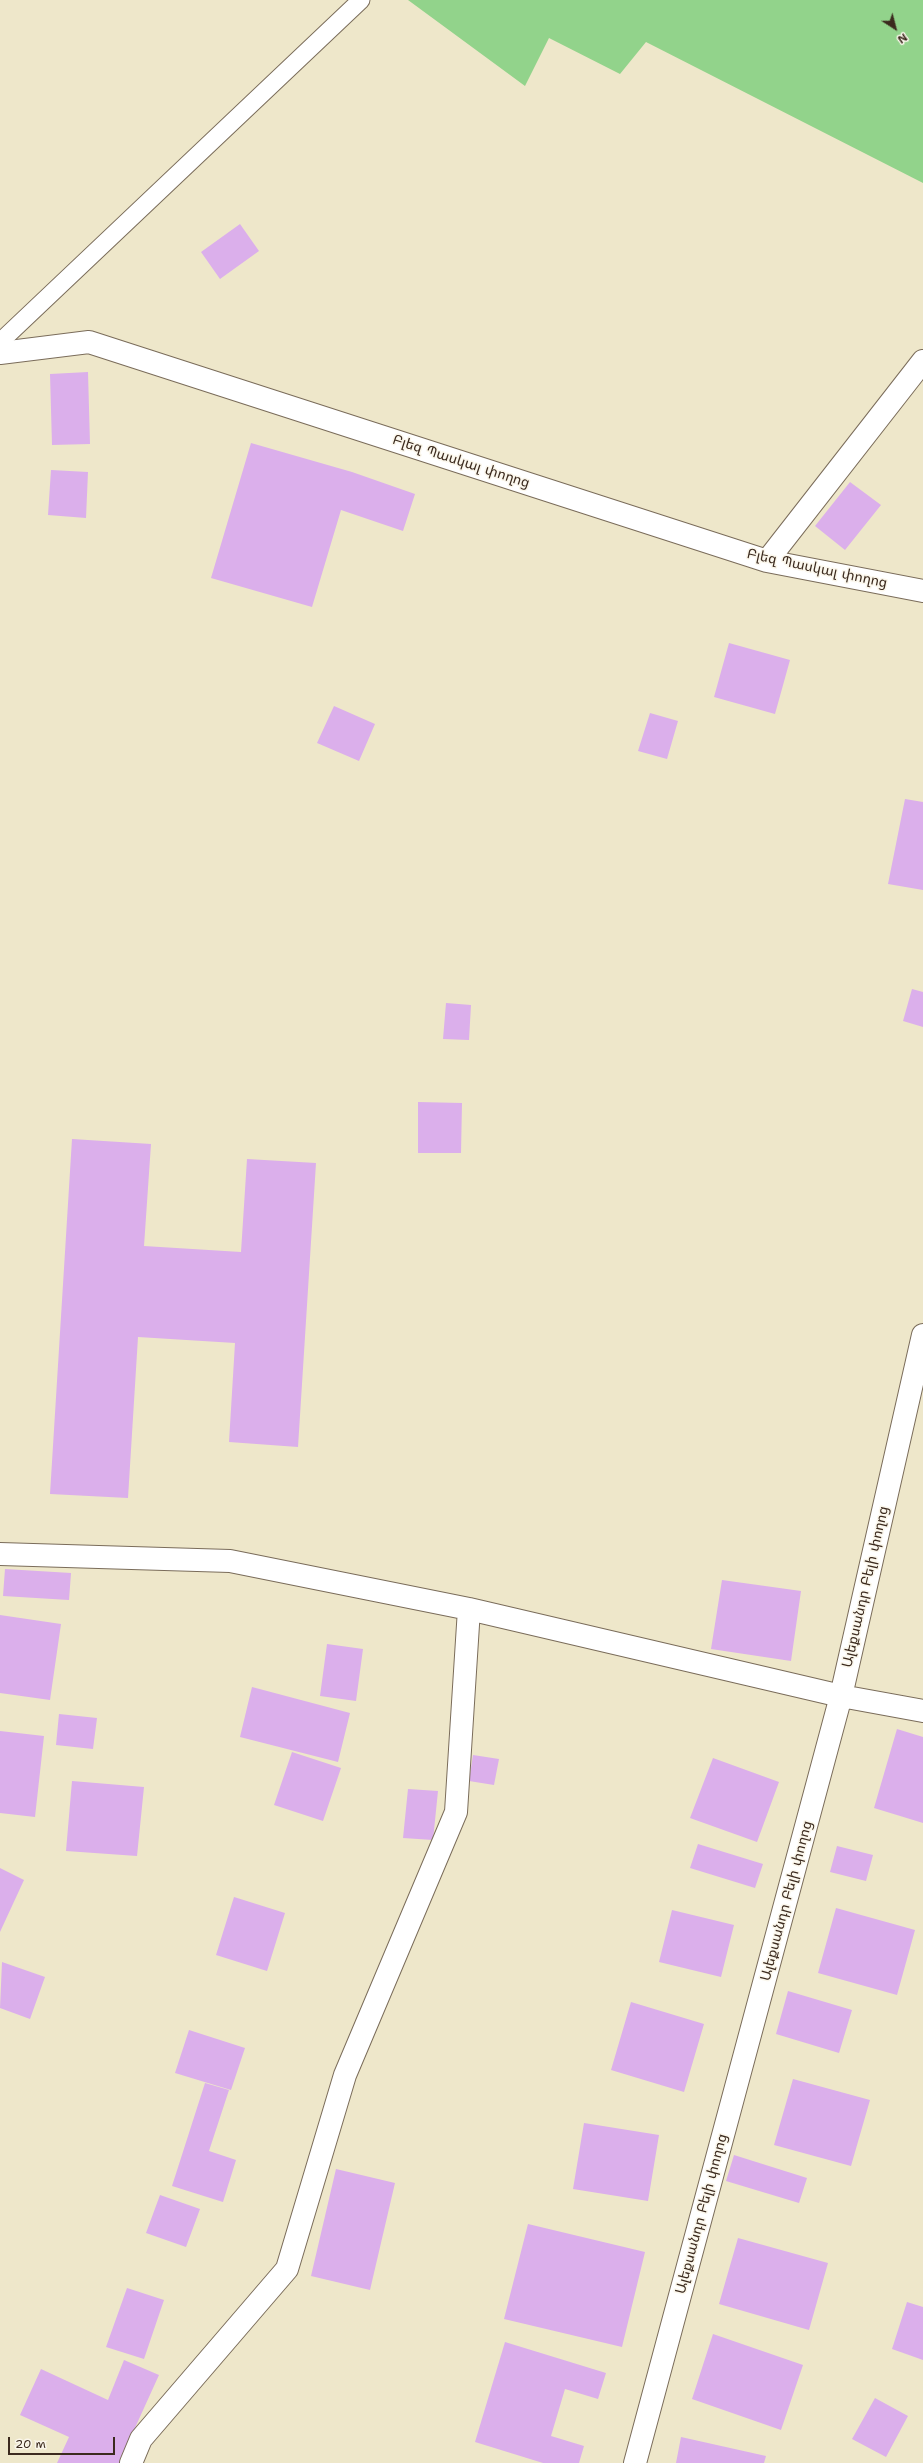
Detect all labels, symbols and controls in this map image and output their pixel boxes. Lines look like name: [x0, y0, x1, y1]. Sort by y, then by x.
north arrow: [875, 8, 915, 48]
text: N: [894, 29, 910, 47]
street label: Բլեզ Պասկալ փողոց: [390, 432, 532, 492]
street label: Բլեզ Պասկալ փողոց: [745, 546, 889, 592]
street label: Ալեքսանդր Բելի փողոց: [839, 1505, 893, 1669]
street label: Ալեքսանդր Բելի փողոց: [758, 1819, 816, 1983]
street label: Ալեքսանդր Բելի փողոց: [673, 2132, 731, 2296]
scale bar: [10, 2429, 117, 2455]
text: 20 m: [15, 2436, 46, 2452]

